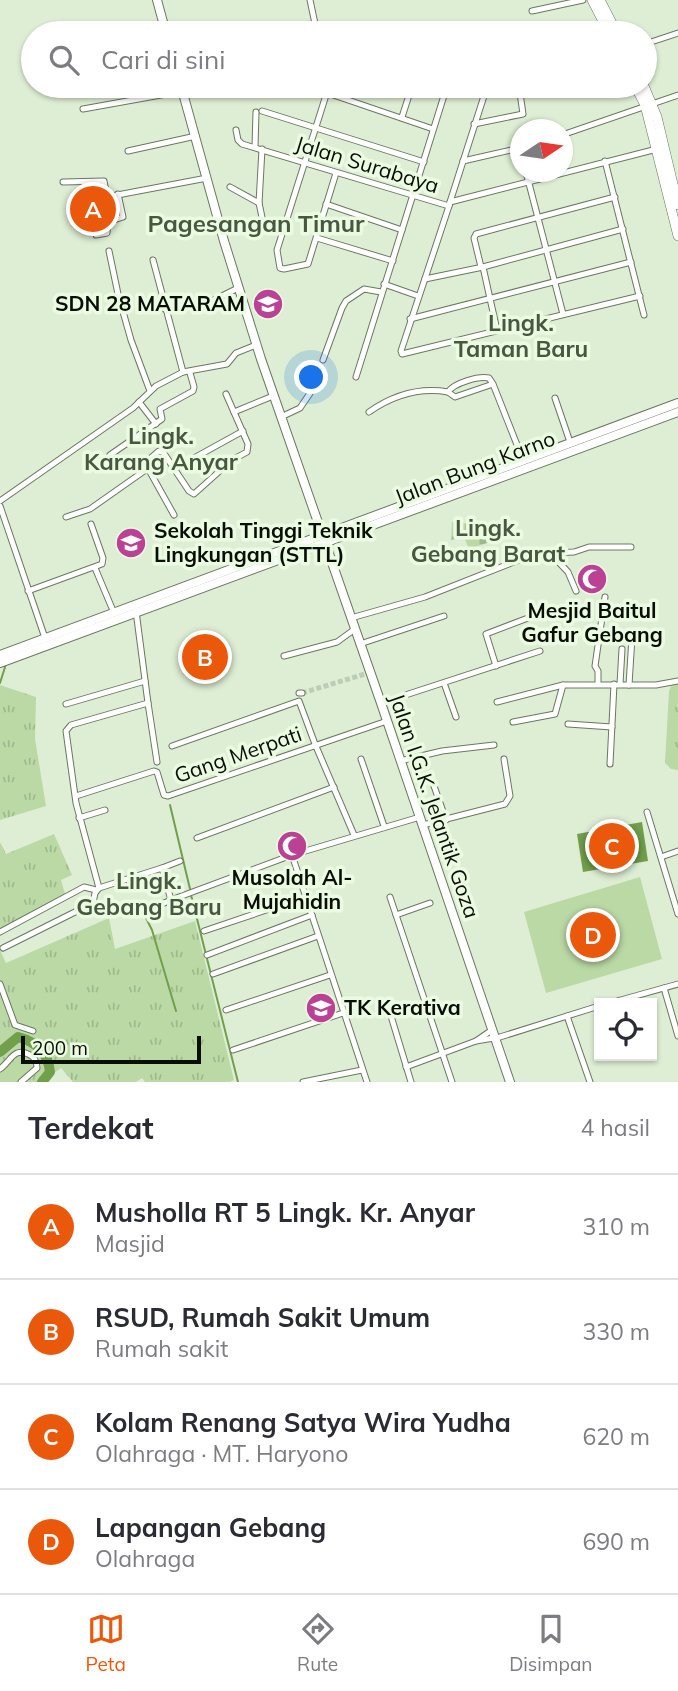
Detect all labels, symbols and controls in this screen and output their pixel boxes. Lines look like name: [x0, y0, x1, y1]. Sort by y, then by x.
search box: [21, 21, 657, 98]
icon: search: [45, 41, 83, 79]
text: Cari di sini: [101, 43, 225, 76]
north arrow: [510, 119, 573, 182]
street label: Jalan Surabaya: [292, 130, 442, 198]
pin: A: [70, 183, 116, 235]
district label: Pagesangan Timur: [147, 208, 365, 238]
school or university icon: SDN 28 MATARAM: [251, 287, 285, 321]
place label: SDN 28 MATARAM: [55, 290, 245, 316]
district label: Lingk. Taman Baru: [454, 308, 588, 363]
your location: [294, 360, 328, 394]
district label: Lingk. Karang Anyar: [84, 421, 238, 476]
street label: Jalan Bung Karno: [391, 425, 558, 510]
district label: Lingk. Gebang Barat: [411, 513, 566, 568]
place label: Sekolah Tinggi Teknik Lingkungan (STTL): [154, 517, 373, 567]
school or university icon: Sekolah Tinggi Teknik Lingkungan (STTL): [114, 526, 148, 560]
mosque icon: Mesjid Baitul Gafur Gebang: [575, 562, 609, 596]
place label: Mesjid Baitul Gafur Gebang: [521, 597, 663, 647]
pin: B: [182, 631, 228, 683]
street label: Jalan I.G.K. Jelantik Goza: [384, 690, 486, 921]
street label: Gang Merpati: [171, 720, 305, 788]
pin: C: [589, 820, 635, 872]
mosque icon: Musolah Al- Mujahidin: [275, 829, 309, 863]
place label: Musolah Al- Mujahidin: [231, 864, 353, 914]
district label: Lingk. Gebang Baru: [76, 866, 222, 921]
pin: D: [570, 909, 616, 961]
school or university icon: TK Kerativa: [304, 991, 338, 1025]
place label: TK Kerativa: [344, 994, 461, 1020]
map controls: [594, 998, 657, 1061]
button: locate: [594, 998, 657, 1061]
scale bar: [21, 1033, 201, 1065]
text: 200 m: [32, 1036, 88, 1060]
text: Terdekat: [28, 1109, 154, 1147]
text: 4 hasil: [581, 1113, 650, 1142]
text: Musholla RT 5 Lingk. Kr. Anyar: [95, 1196, 475, 1229]
text: A: [42, 1212, 60, 1241]
text: 310 m: [582, 1212, 650, 1241]
text: Masjid: [95, 1229, 165, 1258]
text: RSUD, Rumah Sakit Umum: [95, 1301, 430, 1334]
text: B: [43, 1317, 59, 1346]
text: 330 m: [582, 1317, 650, 1346]
text: Rumah sakit: [95, 1334, 228, 1363]
text: Kolam Renang Satya Wira Yudha: [95, 1406, 511, 1439]
text: C: [43, 1422, 59, 1451]
text: 620 m: [582, 1422, 650, 1451]
text: Olahraga · MT. Haryono: [95, 1439, 348, 1468]
text: Lapangan Gebang: [95, 1511, 326, 1544]
text: D: [42, 1527, 60, 1556]
text: 690 m: [582, 1527, 650, 1556]
text: Olahraga: [95, 1544, 195, 1573]
tab: Peta: [86, 1610, 126, 1676]
tab: Rute: [297, 1610, 338, 1676]
tab: Disimpan: [509, 1610, 592, 1676]

